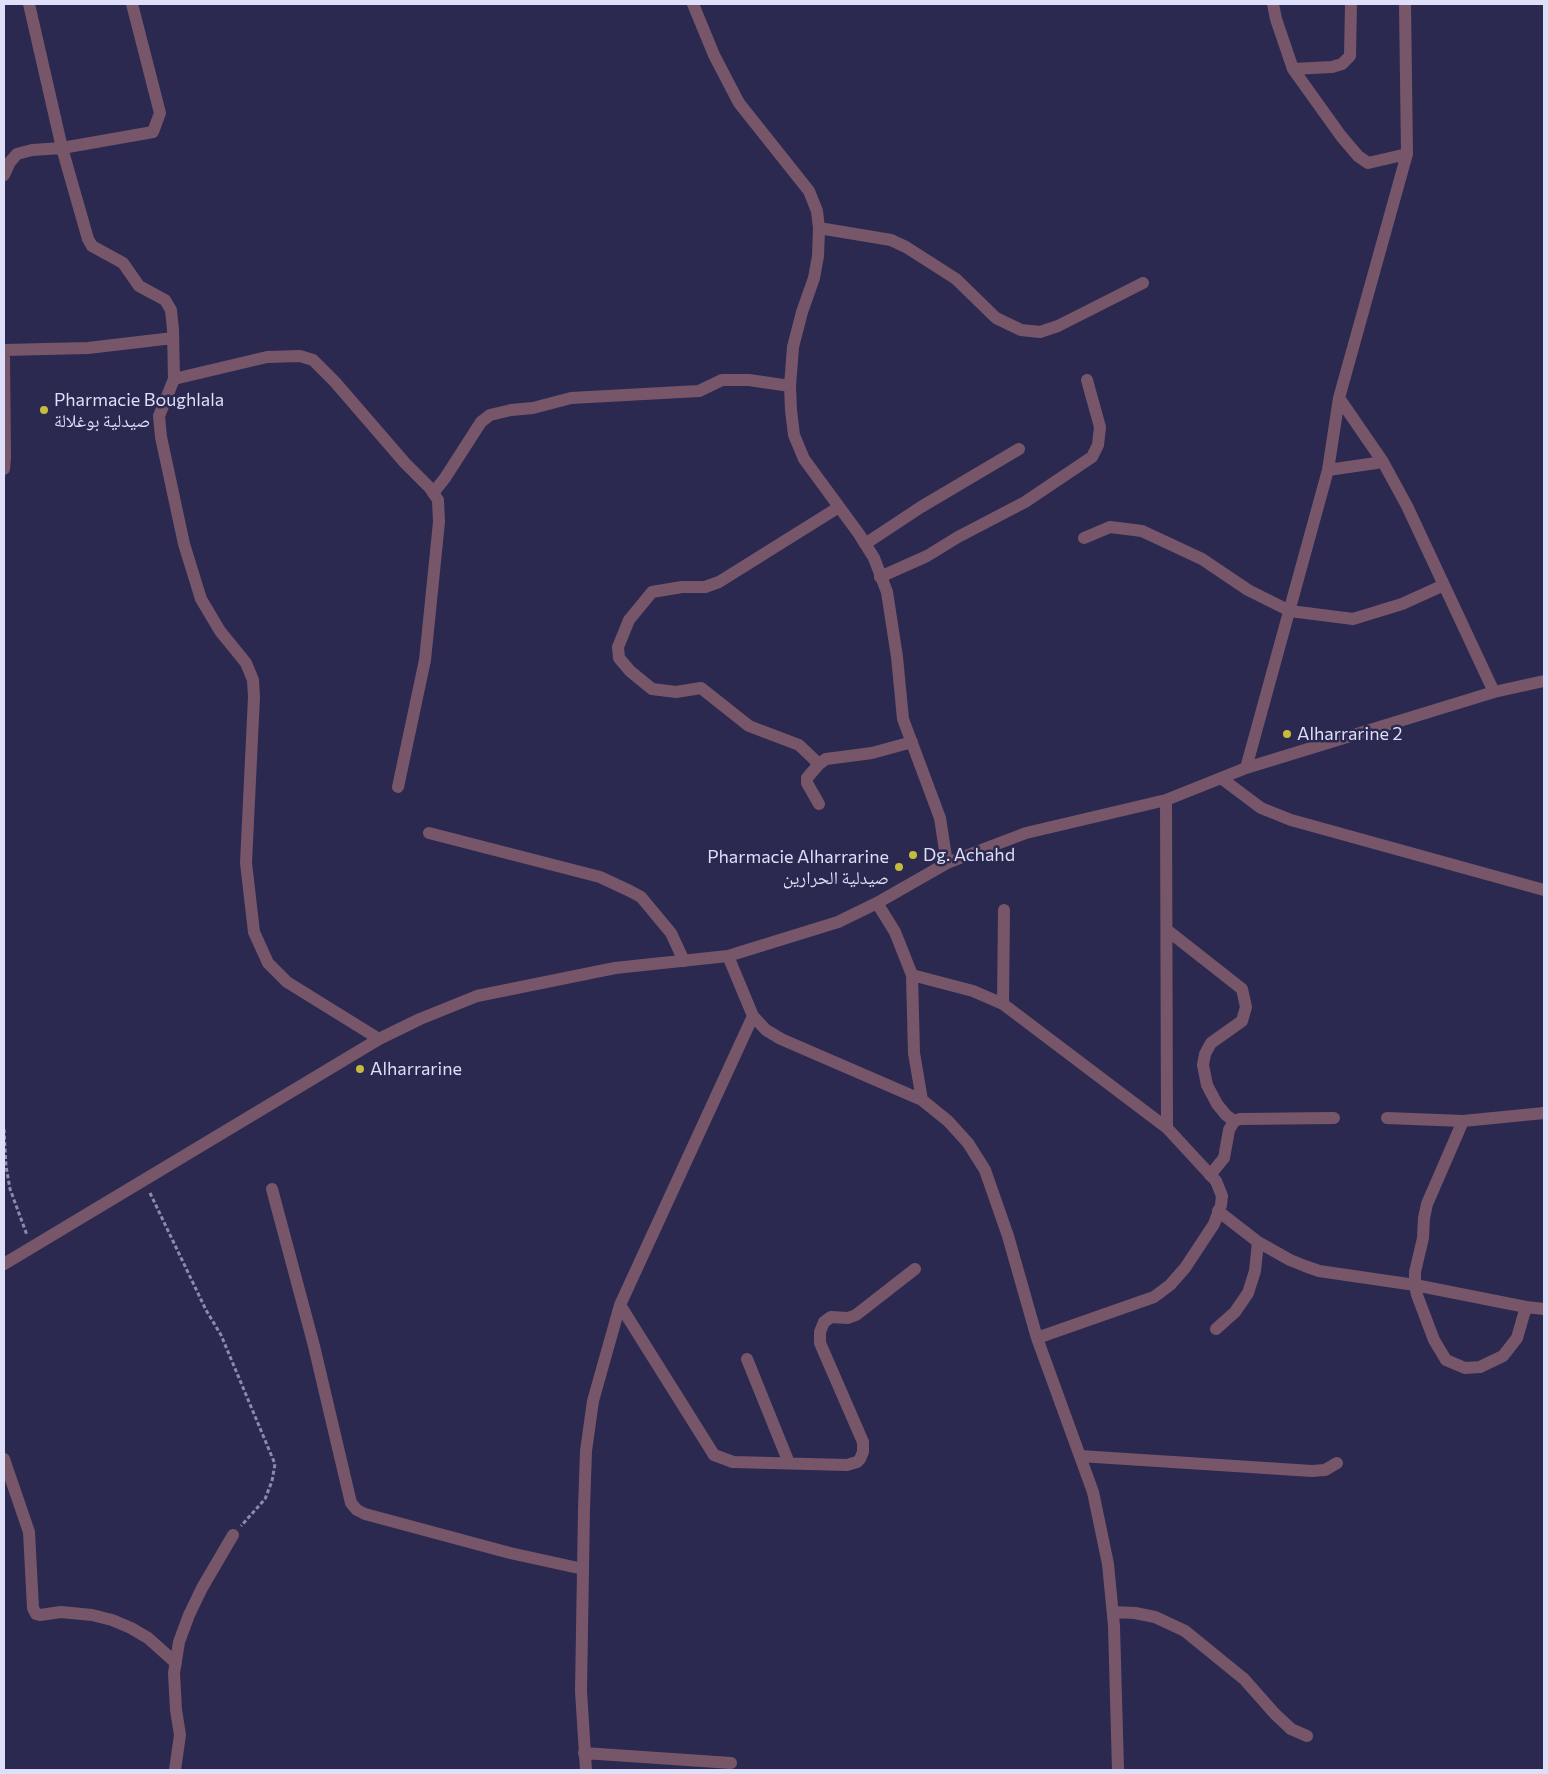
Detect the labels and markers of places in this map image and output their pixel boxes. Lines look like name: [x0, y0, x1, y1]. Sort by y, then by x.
place label: Pharmacie Boughlala صيدلية بوغلالة: [54, 389, 224, 432]
marker: Pharmacie Boughlala صيدلية بوغلالة: [38, 404, 50, 416]
place label: Alharrarine 2: [1297, 723, 1402, 745]
marker: Alharrarine 2: [1281, 728, 1293, 740]
place label: Dg. Achahd: [923, 844, 1015, 866]
place label: Pharmacie Alharrarine صيدلية الحرارين: [707, 846, 889, 889]
marker: Dg. Achahd: [907, 849, 919, 861]
marker: Pharmacie Alharrarine صيدلية الحرارين: [893, 861, 905, 873]
place label: Alharrarine: [370, 1058, 462, 1080]
marker: Alharrarine: [354, 1063, 366, 1075]

